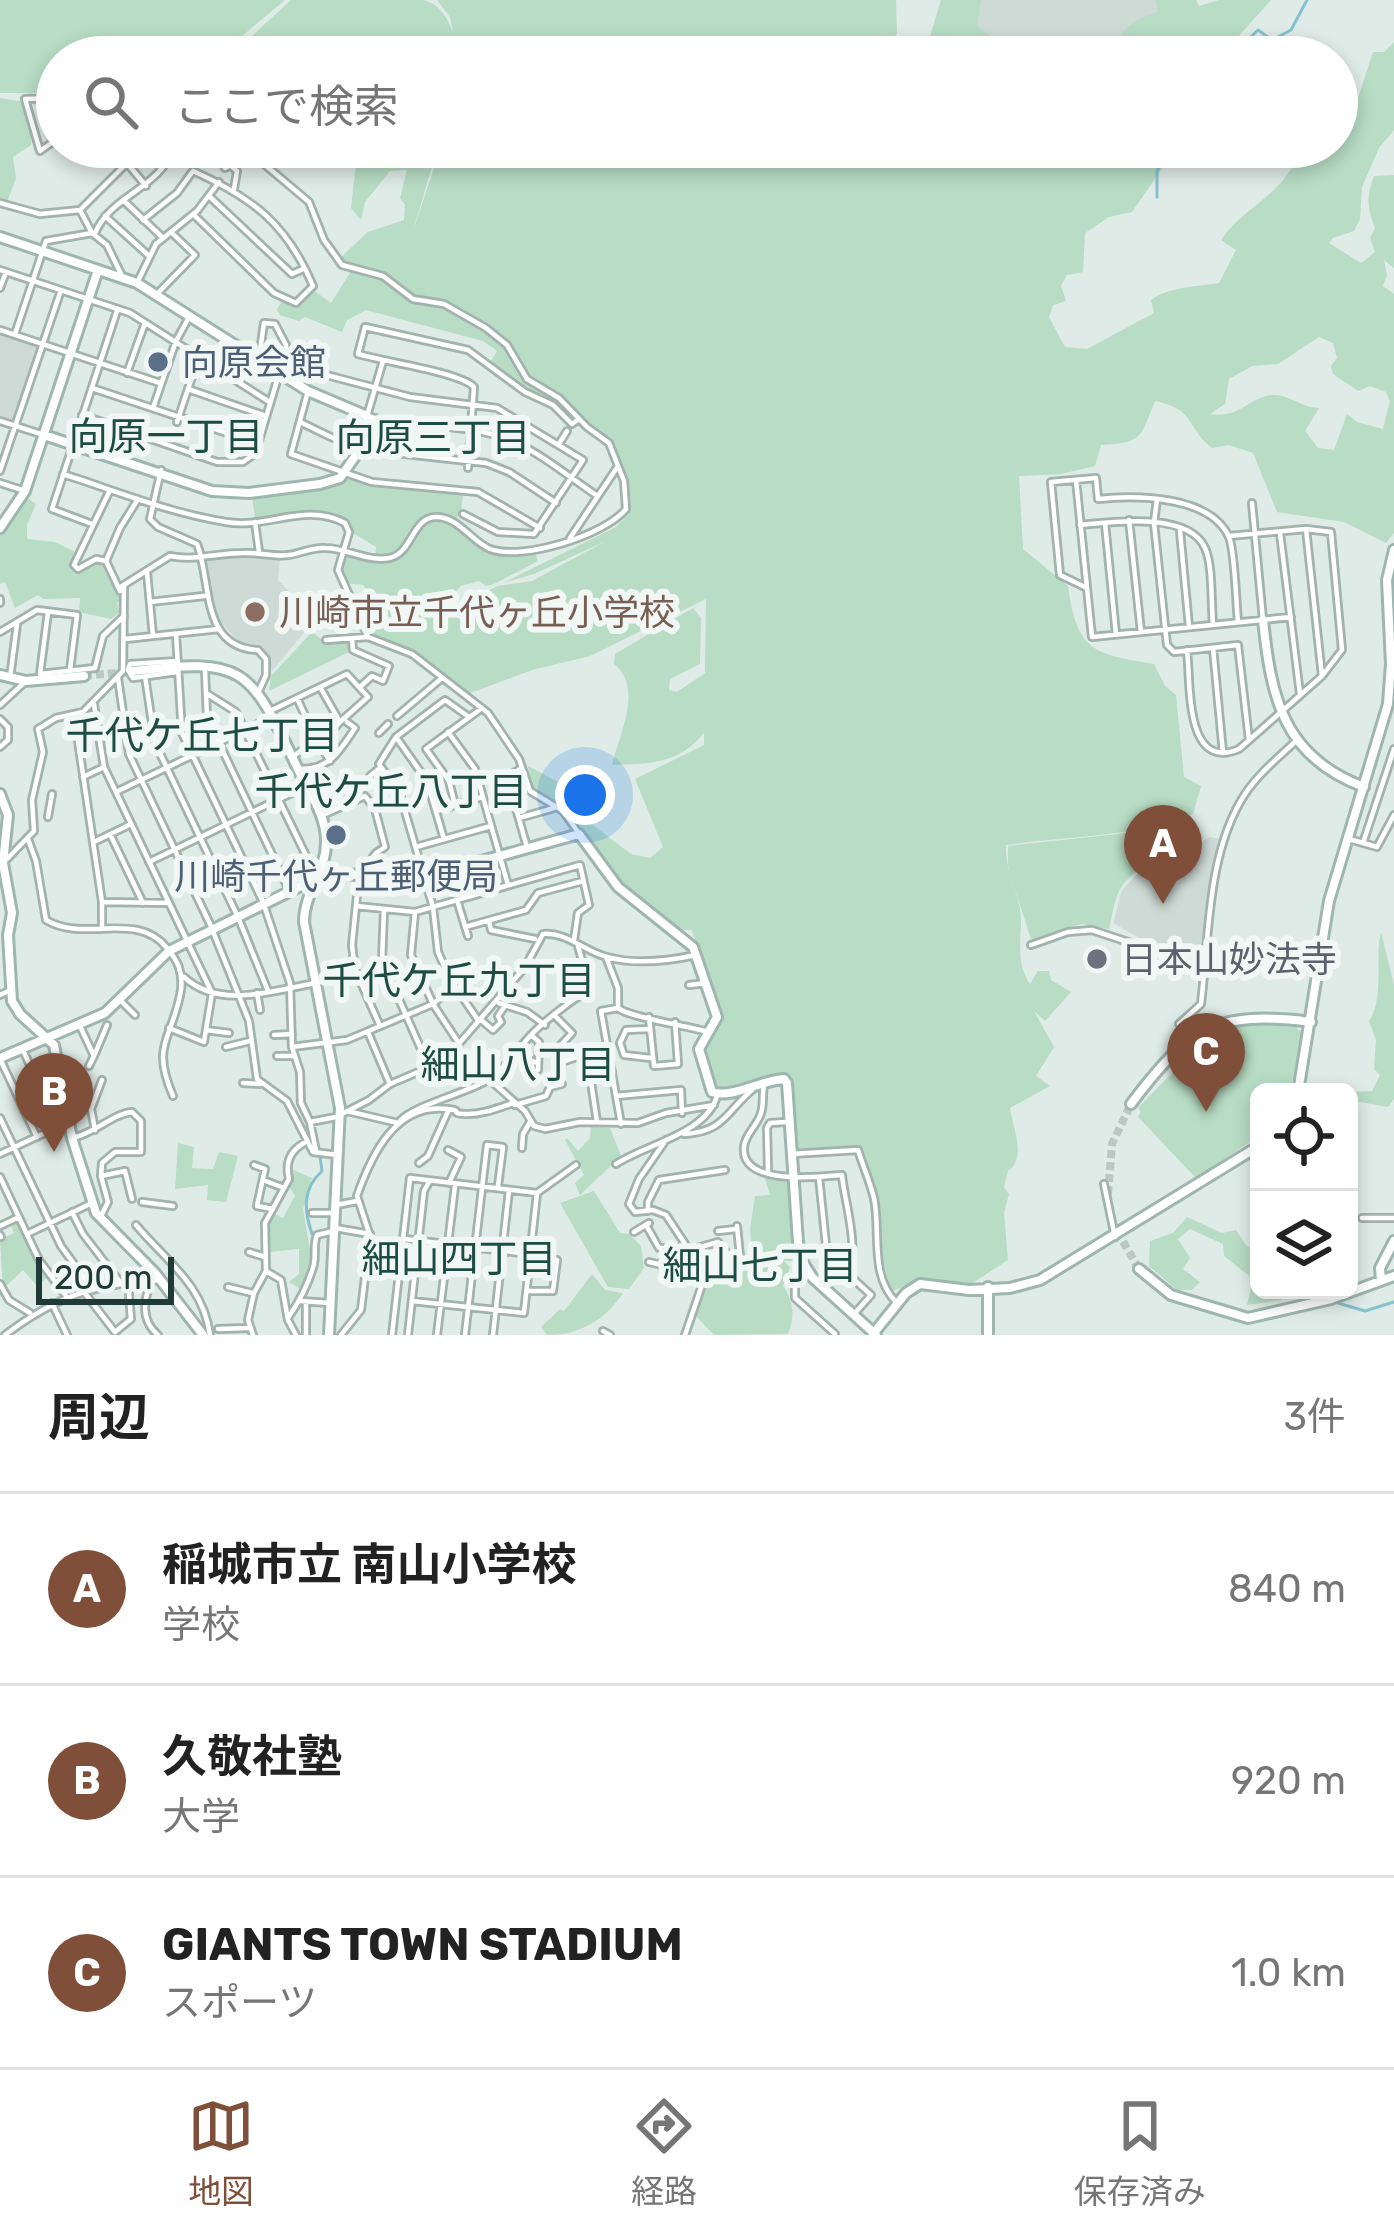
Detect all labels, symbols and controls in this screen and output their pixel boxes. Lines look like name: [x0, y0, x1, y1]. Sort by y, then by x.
search box: [36, 36, 1358, 168]
icon: search: [78, 69, 144, 135]
text: ここで検索: [174, 80, 399, 133]
place label: 向原会館: [182, 341, 326, 384]
marker: 向原会館: [145, 349, 171, 375]
district label: 向原一丁目: [68, 414, 264, 460]
district label: 向原三丁目: [335, 415, 531, 461]
place label: 川崎市立千代ヶ丘小学校: [279, 591, 675, 634]
marker: 川崎市立千代ヶ丘小学校: [242, 599, 268, 625]
district label: 千代ケ丘七丁目: [65, 713, 339, 759]
your location: [555, 765, 615, 825]
district label: 千代ケ丘八丁目: [254, 769, 528, 815]
pin: A: [1124, 805, 1202, 904]
marker: 川崎千代ヶ丘郵便局: [323, 822, 349, 848]
place label: 川崎千代ヶ丘郵便局: [174, 855, 498, 898]
place label: 日本山妙法寺: [1121, 938, 1337, 981]
marker: 日本山妙法寺: [1084, 946, 1110, 972]
district label: 千代ケ丘九丁目: [322, 958, 596, 1004]
pin: C: [1167, 1013, 1245, 1112]
district label: 細山八丁目: [420, 1042, 616, 1088]
pin: B: [15, 1053, 93, 1152]
map controls: [1250, 1083, 1358, 1299]
button: locate: [1250, 1083, 1358, 1191]
button: layers: [1250, 1191, 1358, 1299]
district label: 細山四丁目: [361, 1236, 557, 1282]
district label: 細山七丁目: [662, 1243, 858, 1289]
scale bar: [36, 1251, 174, 1304]
text: 200 m: [54, 1258, 153, 1297]
text: 周辺: [48, 1387, 150, 1448]
text: 3件: [1284, 1394, 1346, 1440]
text: 稲城市立 南山小学校: [162, 1538, 577, 1591]
text: A: [73, 1566, 101, 1612]
text: 840 m: [1228, 1566, 1346, 1612]
text: 学校: [162, 1602, 240, 1648]
text: 久敬社塾: [162, 1730, 342, 1783]
text: B: [73, 1758, 101, 1804]
text: 920 m: [1231, 1758, 1346, 1804]
text: 大学: [162, 1794, 240, 1840]
text: GIANTS TOWN STADIUM: [162, 1918, 683, 1971]
text: C: [73, 1950, 101, 1996]
text: 1.0 km: [1231, 1950, 1346, 1996]
text: スポーツ: [162, 1980, 317, 2026]
tab: 地図: [188, 2093, 254, 2213]
tab: 経路: [631, 2093, 697, 2213]
tab: 保存済み: [1074, 2093, 1206, 2213]

